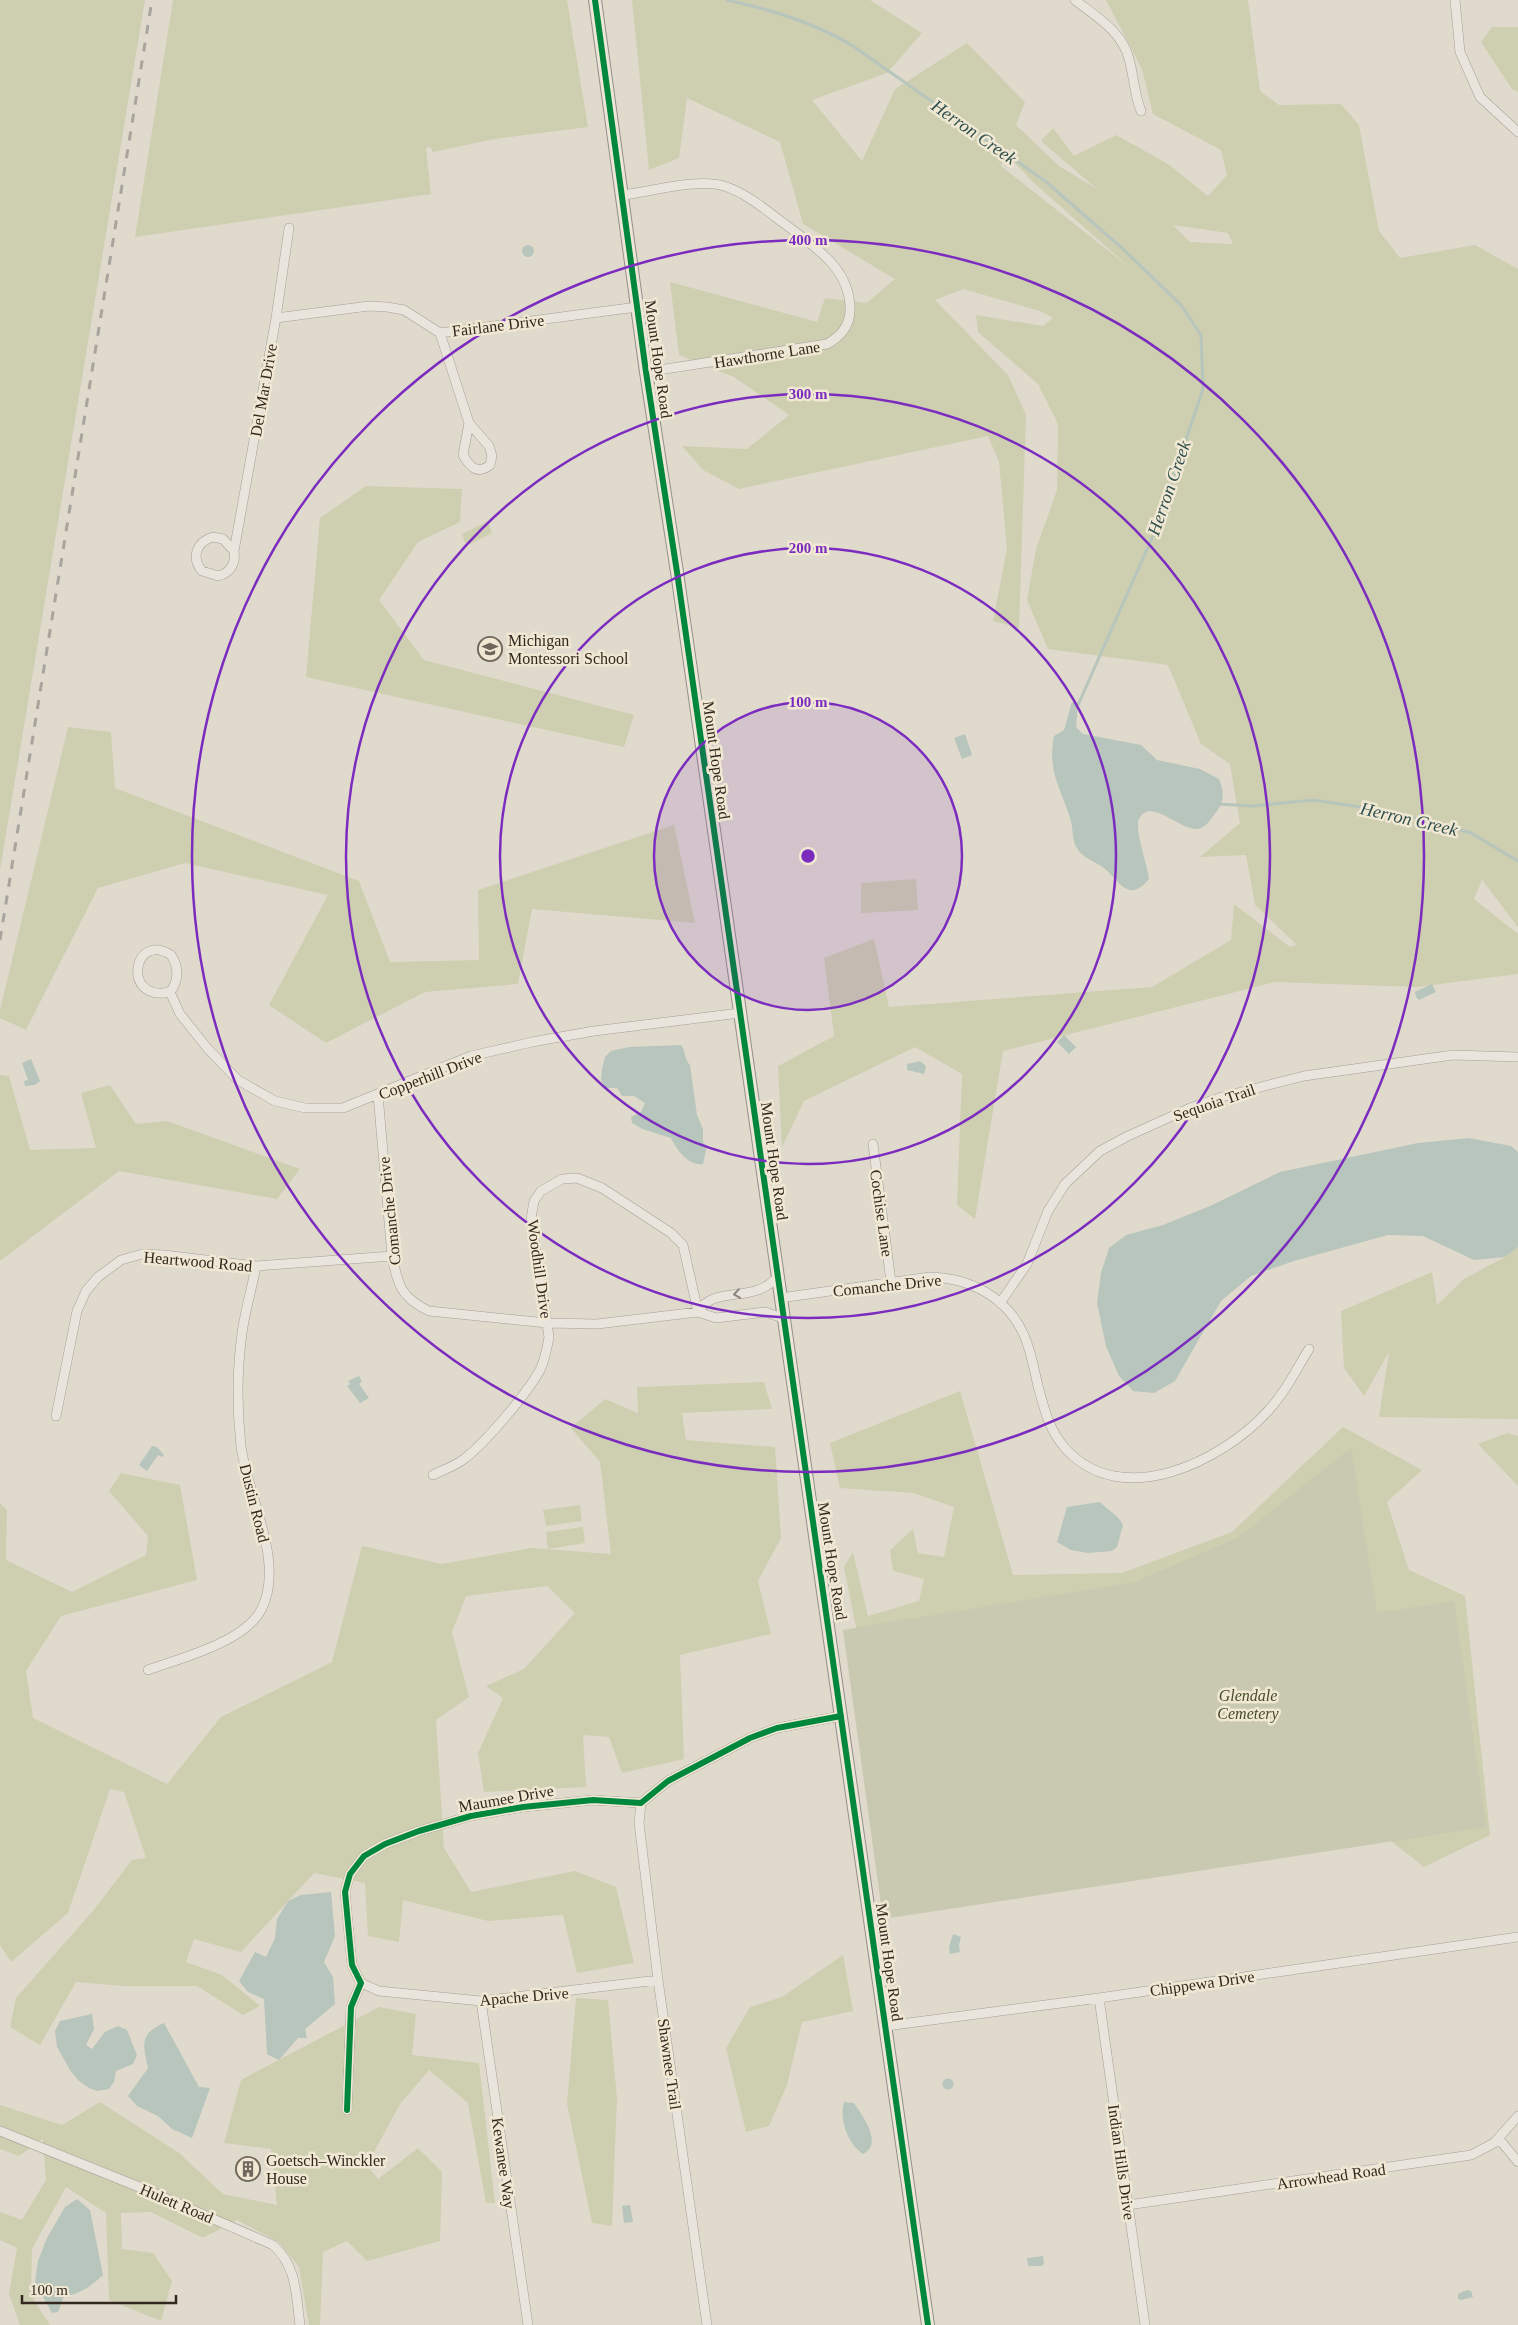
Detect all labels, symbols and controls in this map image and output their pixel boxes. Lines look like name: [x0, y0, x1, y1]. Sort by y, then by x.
water label: Herron Creek: [927, 95, 1021, 169]
text: 400 m: [789, 232, 828, 248]
street label: Mount Hope Road: [641, 299, 675, 419]
street label: Fairlane Drive: [451, 311, 545, 340]
street label: Hawthorne Lane: [713, 338, 821, 371]
street label: Del Mar Drive: [247, 342, 280, 438]
text: 300 m: [789, 386, 828, 402]
water label: Herron Creek: [1143, 437, 1195, 539]
text: 200 m: [789, 540, 828, 556]
place label: Michigan Montessori School: [508, 632, 629, 667]
school or university icon: Michigan Montessori School: [477, 636, 503, 662]
text: 100 m: [789, 694, 828, 710]
street label: Mount Hope Road: [699, 700, 733, 820]
water label: Herron Creek: [1357, 798, 1461, 840]
centre of rings: [799, 847, 817, 865]
street label: Copperhill Drive: [376, 1048, 484, 1104]
street label: Sequoia Trail: [1171, 1080, 1258, 1125]
street label: Mount Hope Road: [757, 1101, 791, 1221]
street label: Comanche Drive: [375, 1156, 404, 1266]
street label: Cochise Lane: [867, 1169, 896, 1258]
street label: Woodhill Drive: [524, 1219, 555, 1320]
street label: Heartwood Road: [143, 1248, 253, 1275]
street label: Comanche Drive: [832, 1271, 942, 1300]
one-way arrow: [733, 1289, 742, 1299]
street label: Dustin Road: [237, 1462, 272, 1544]
street label: Mount Hope Road: [814, 1501, 850, 1621]
park label: Glendale Cemetery: [1217, 1687, 1280, 1723]
street label: Maumee Drive: [457, 1782, 555, 1815]
street label: Mount Hope Road: [872, 1902, 906, 2022]
street label: Chippewa Drive: [1149, 1968, 1256, 2000]
street label: Apache Drive: [479, 1984, 569, 2010]
street label: Shawnee Trail: [655, 2017, 684, 2111]
street label: Indian Hills Drive: [1105, 2103, 1138, 2221]
street label: Kewanee Way: [488, 2116, 518, 2210]
place label: Goetsch–Winckler House: [266, 2152, 386, 2187]
building icon: Goetsch–Winckler House: [235, 2156, 261, 2182]
street label: Arrowhead Road: [1276, 2160, 1387, 2193]
street label: Hulett Road: [138, 2180, 216, 2226]
scale bar: [22, 2272, 176, 2304]
text: 100 m: [30, 2282, 68, 2298]

